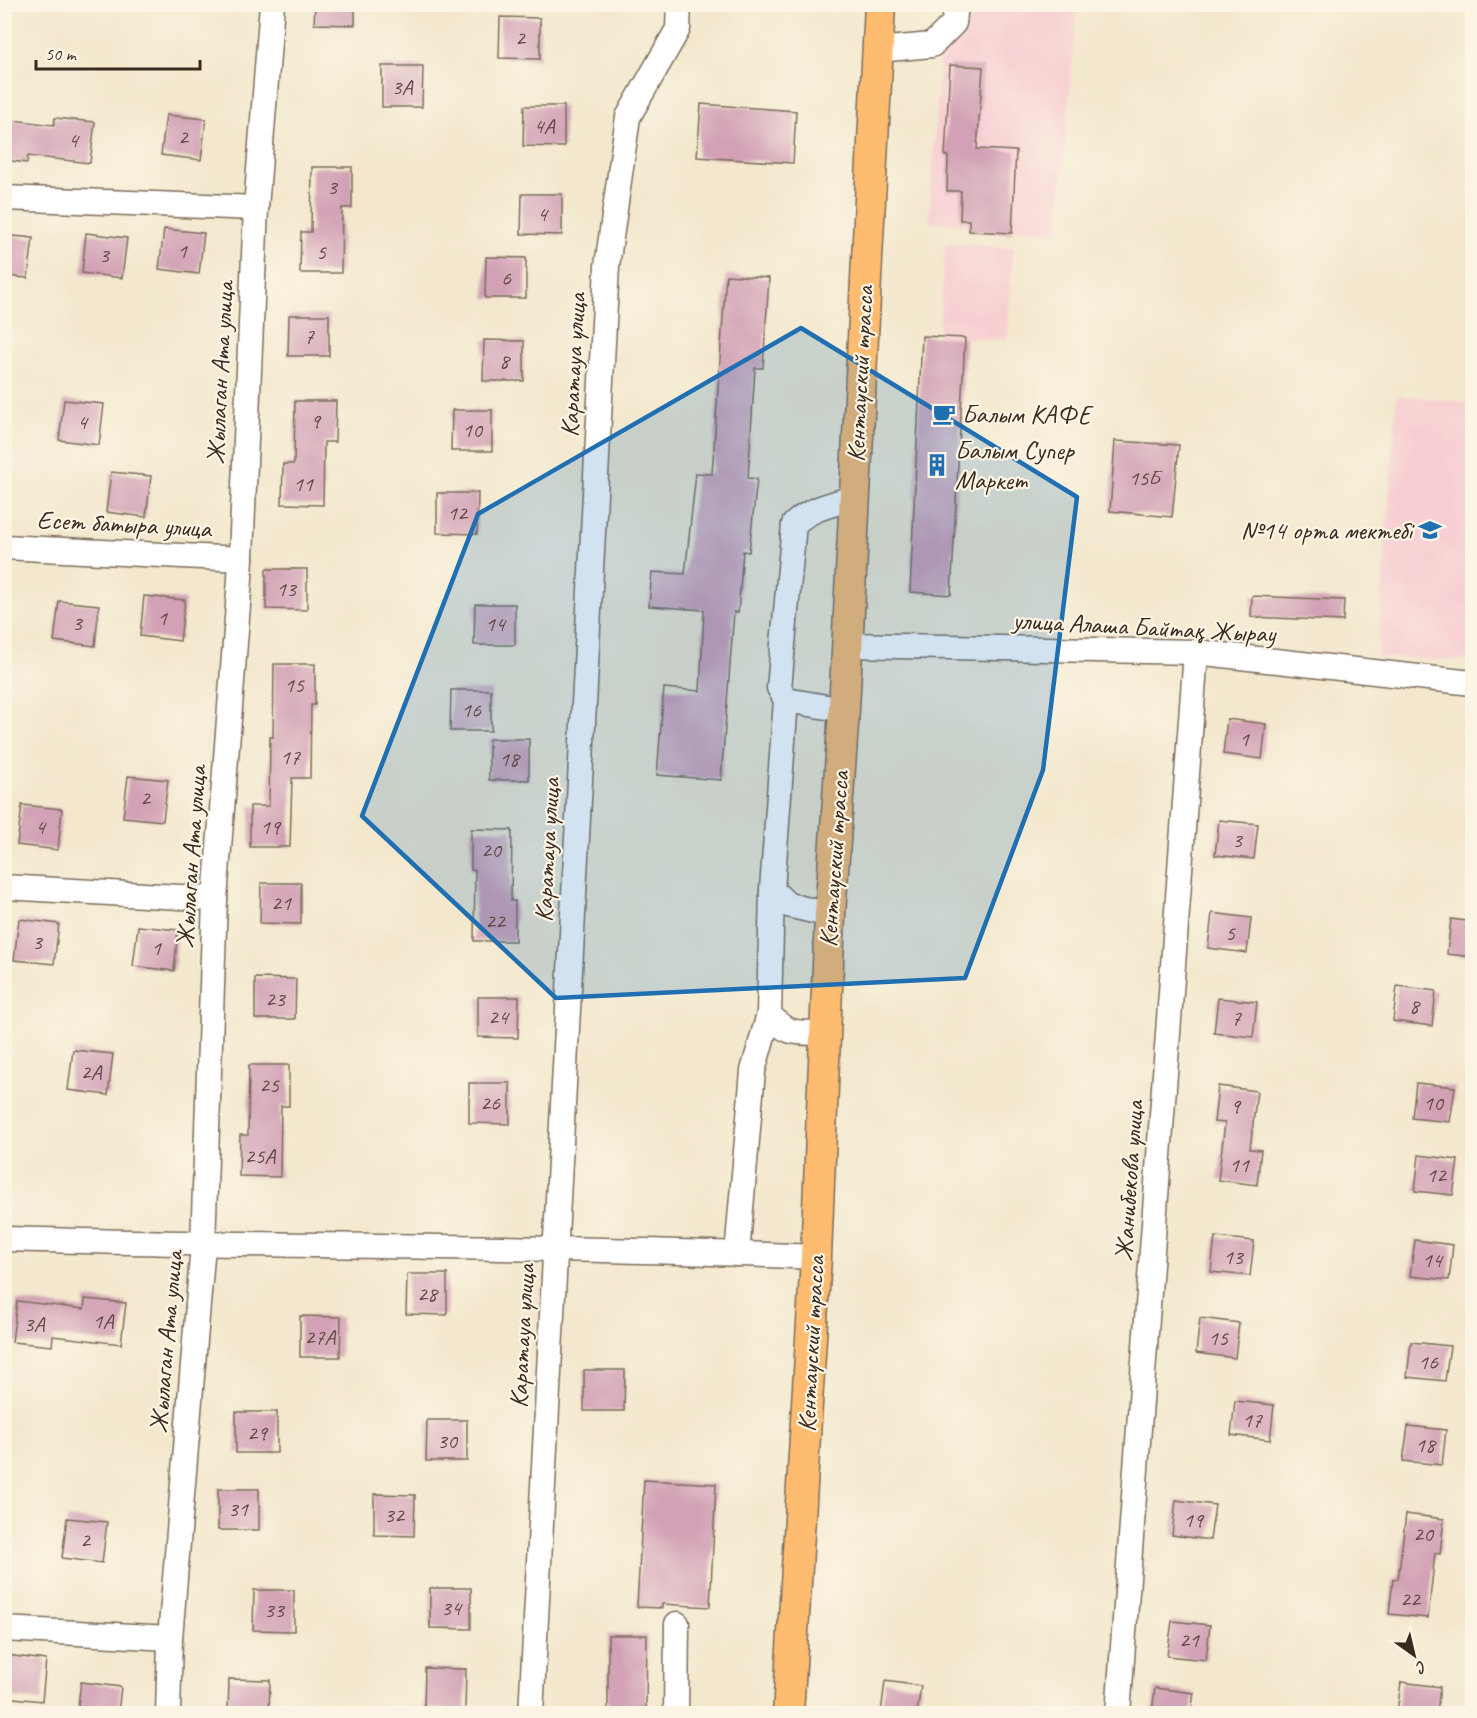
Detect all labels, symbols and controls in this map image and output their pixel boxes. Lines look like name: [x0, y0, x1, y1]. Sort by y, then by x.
house number: 2: [515, 24, 527, 52]
scale bar: [36, 33, 200, 71]
text: 50 m: [45, 43, 78, 65]
house number: 3A: [392, 73, 413, 101]
house number: 4A: [534, 112, 555, 140]
house number: 2: [178, 123, 190, 151]
house number: 4: [68, 126, 80, 154]
house number: 3: [327, 173, 339, 201]
house number: 4: [537, 200, 549, 228]
house number: 1: [177, 237, 188, 265]
house number: 5: [316, 238, 327, 266]
house number: 3: [99, 241, 111, 269]
house number: 6: [501, 264, 512, 292]
street label: Жылаган Ата улица: [199, 279, 241, 465]
street label: Кентауский трасса: [839, 284, 881, 463]
street label: Каратауа улица: [553, 291, 593, 438]
house number: 7: [304, 322, 315, 350]
house number: 8: [499, 347, 511, 375]
place label: Балым КАФЕ: [962, 398, 1094, 431]
cafe icon: Балым КАФЕ: [931, 401, 957, 427]
house number: 9: [310, 407, 322, 435]
house number: 4: [77, 408, 89, 436]
house number: 10: [462, 416, 484, 444]
place label: Балым Супер Маркет: [955, 434, 1076, 497]
building icon: Балым Супер Маркет: [924, 452, 950, 478]
house number: 15Б: [1129, 464, 1163, 492]
house number: 11: [293, 470, 314, 498]
house number: 12: [447, 499, 469, 527]
street label: Есет батыра улица: [36, 503, 213, 545]
place label: №14 орта мектебі: [1241, 514, 1415, 547]
school or university icon: №14 орта мектебі: [1417, 517, 1443, 543]
house number: 13: [276, 575, 298, 603]
house number: 1: [157, 604, 168, 632]
street label: улица Алаша Байтақ Жырау: [1010, 604, 1278, 650]
house number: 3: [72, 609, 84, 637]
house number: 14: [485, 610, 507, 638]
house number: 15: [284, 671, 305, 699]
house number: 16: [461, 696, 482, 724]
house number: 1: [1239, 725, 1250, 753]
house number: 17: [280, 743, 301, 771]
house number: 18: [499, 745, 521, 773]
street label: Жылаган Ата улица: [168, 762, 214, 949]
street label: Кентауский трасса: [811, 768, 857, 948]
street label: Каратауа улица: [527, 776, 567, 923]
house number: 2: [140, 784, 152, 812]
house number: 4: [35, 813, 47, 841]
house number: 19: [260, 813, 282, 841]
house number: 3: [1232, 826, 1244, 854]
house number: 20: [481, 836, 503, 864]
house number: 21: [271, 889, 292, 917]
house number: 22: [485, 907, 507, 935]
house number: 5: [1225, 919, 1236, 947]
house number: 3: [32, 928, 44, 956]
house number: 1: [151, 934, 162, 962]
house number: 23: [265, 985, 287, 1013]
house number: 8: [1409, 992, 1421, 1020]
house number: 24: [488, 1003, 510, 1031]
house number: 7: [1231, 1004, 1242, 1032]
house number: 2A: [81, 1058, 102, 1086]
house number: 25: [259, 1071, 280, 1099]
house number: 26: [480, 1089, 501, 1117]
house number: 10: [1423, 1089, 1445, 1117]
house number: 9: [1230, 1092, 1242, 1120]
street label: Жанибекова улица: [1107, 1098, 1151, 1262]
house number: 25A: [245, 1142, 276, 1170]
house number: 11: [1229, 1151, 1250, 1179]
house number: 12: [1426, 1161, 1448, 1189]
house number: 13: [1223, 1243, 1245, 1271]
house number: 14: [1422, 1246, 1444, 1274]
street label: Жылаган Ата улица: [142, 1247, 191, 1434]
street label: Кентауский трасса: [790, 1254, 832, 1433]
street label: Каратауа улица: [502, 1262, 542, 1409]
house number: 28: [417, 1280, 439, 1308]
house number: 1A: [93, 1307, 114, 1335]
house number: 3A: [24, 1310, 45, 1338]
house number: 27A: [305, 1323, 336, 1351]
house number: 15: [1208, 1324, 1229, 1352]
house number: 16: [1418, 1348, 1439, 1376]
house number: 17: [1242, 1406, 1263, 1434]
house number: 29: [247, 1419, 269, 1447]
house number: 30: [437, 1427, 459, 1455]
house number: 18: [1415, 1431, 1437, 1459]
house number: 31: [228, 1495, 249, 1523]
house number: 32: [384, 1501, 406, 1529]
house number: 19: [1183, 1506, 1205, 1534]
house number: 20: [1413, 1520, 1435, 1548]
house number: 2: [80, 1526, 92, 1554]
house number: 22: [1400, 1585, 1422, 1613]
house number: 34: [441, 1594, 463, 1622]
house number: 33: [264, 1596, 286, 1624]
north arrow: [1384, 1625, 1444, 1685]
house number: 21: [1179, 1626, 1200, 1654]
text: С: [1411, 1656, 1431, 1678]

